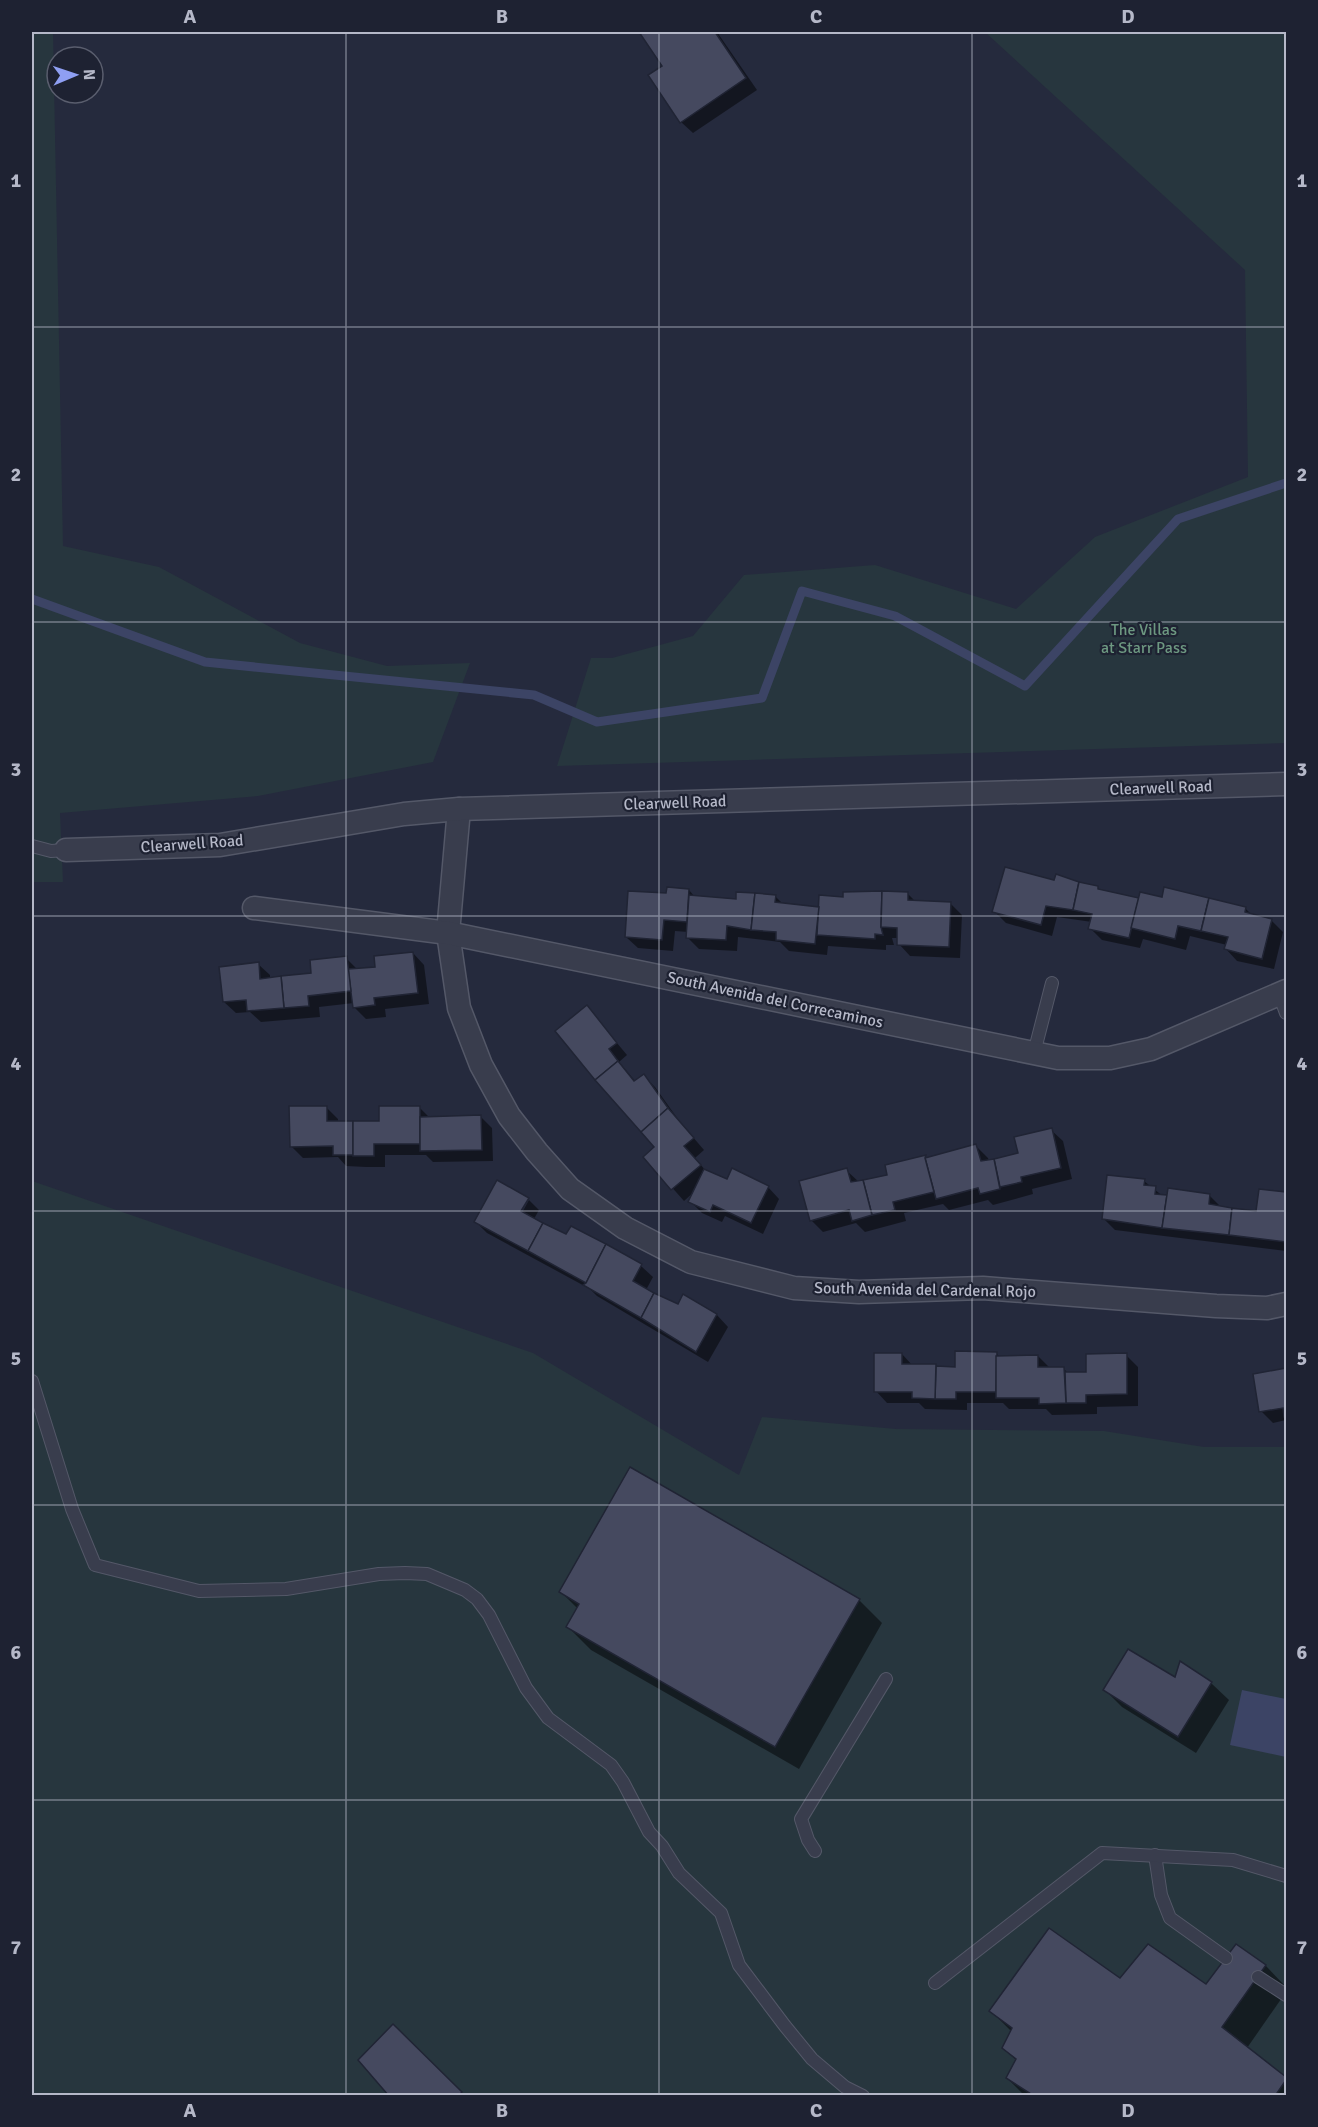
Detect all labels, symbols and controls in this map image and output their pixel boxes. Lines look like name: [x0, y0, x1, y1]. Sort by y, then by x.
text: A: [184, 4, 197, 29]
text: B: [496, 4, 508, 29]
text: C: [810, 4, 822, 29]
text: D: [1121, 4, 1135, 29]
north arrow: [45, 45, 105, 105]
text: N: [79, 69, 99, 80]
text: 1: [11, 168, 22, 193]
text: 1: [1297, 168, 1308, 193]
text: 2: [11, 462, 21, 487]
text: 2: [1297, 462, 1307, 487]
park label: The Villas at Starr Pass: [1101, 620, 1187, 658]
text: 3: [11, 757, 21, 782]
text: 3: [1297, 757, 1307, 782]
street label: Clearwell Road: [1109, 776, 1213, 800]
street label: Clearwell Road: [623, 791, 727, 815]
street label: Clearwell Road: [140, 830, 244, 858]
street label: South Avenida del Correcaminos: [665, 967, 885, 1033]
text: 4: [11, 1051, 22, 1076]
text: 4: [1297, 1051, 1308, 1076]
street label: South Avenida del Cardenal Rojo: [814, 1278, 1036, 1302]
text: 5: [11, 1346, 21, 1371]
text: 5: [1297, 1346, 1307, 1371]
text: 6: [11, 1640, 22, 1665]
text: 6: [1297, 1640, 1308, 1665]
text: 7: [11, 1935, 22, 1960]
text: 7: [1297, 1935, 1308, 1960]
text: A: [184, 2098, 197, 2123]
text: B: [496, 2098, 508, 2123]
text: C: [810, 2098, 822, 2123]
text: D: [1121, 2098, 1135, 2123]

